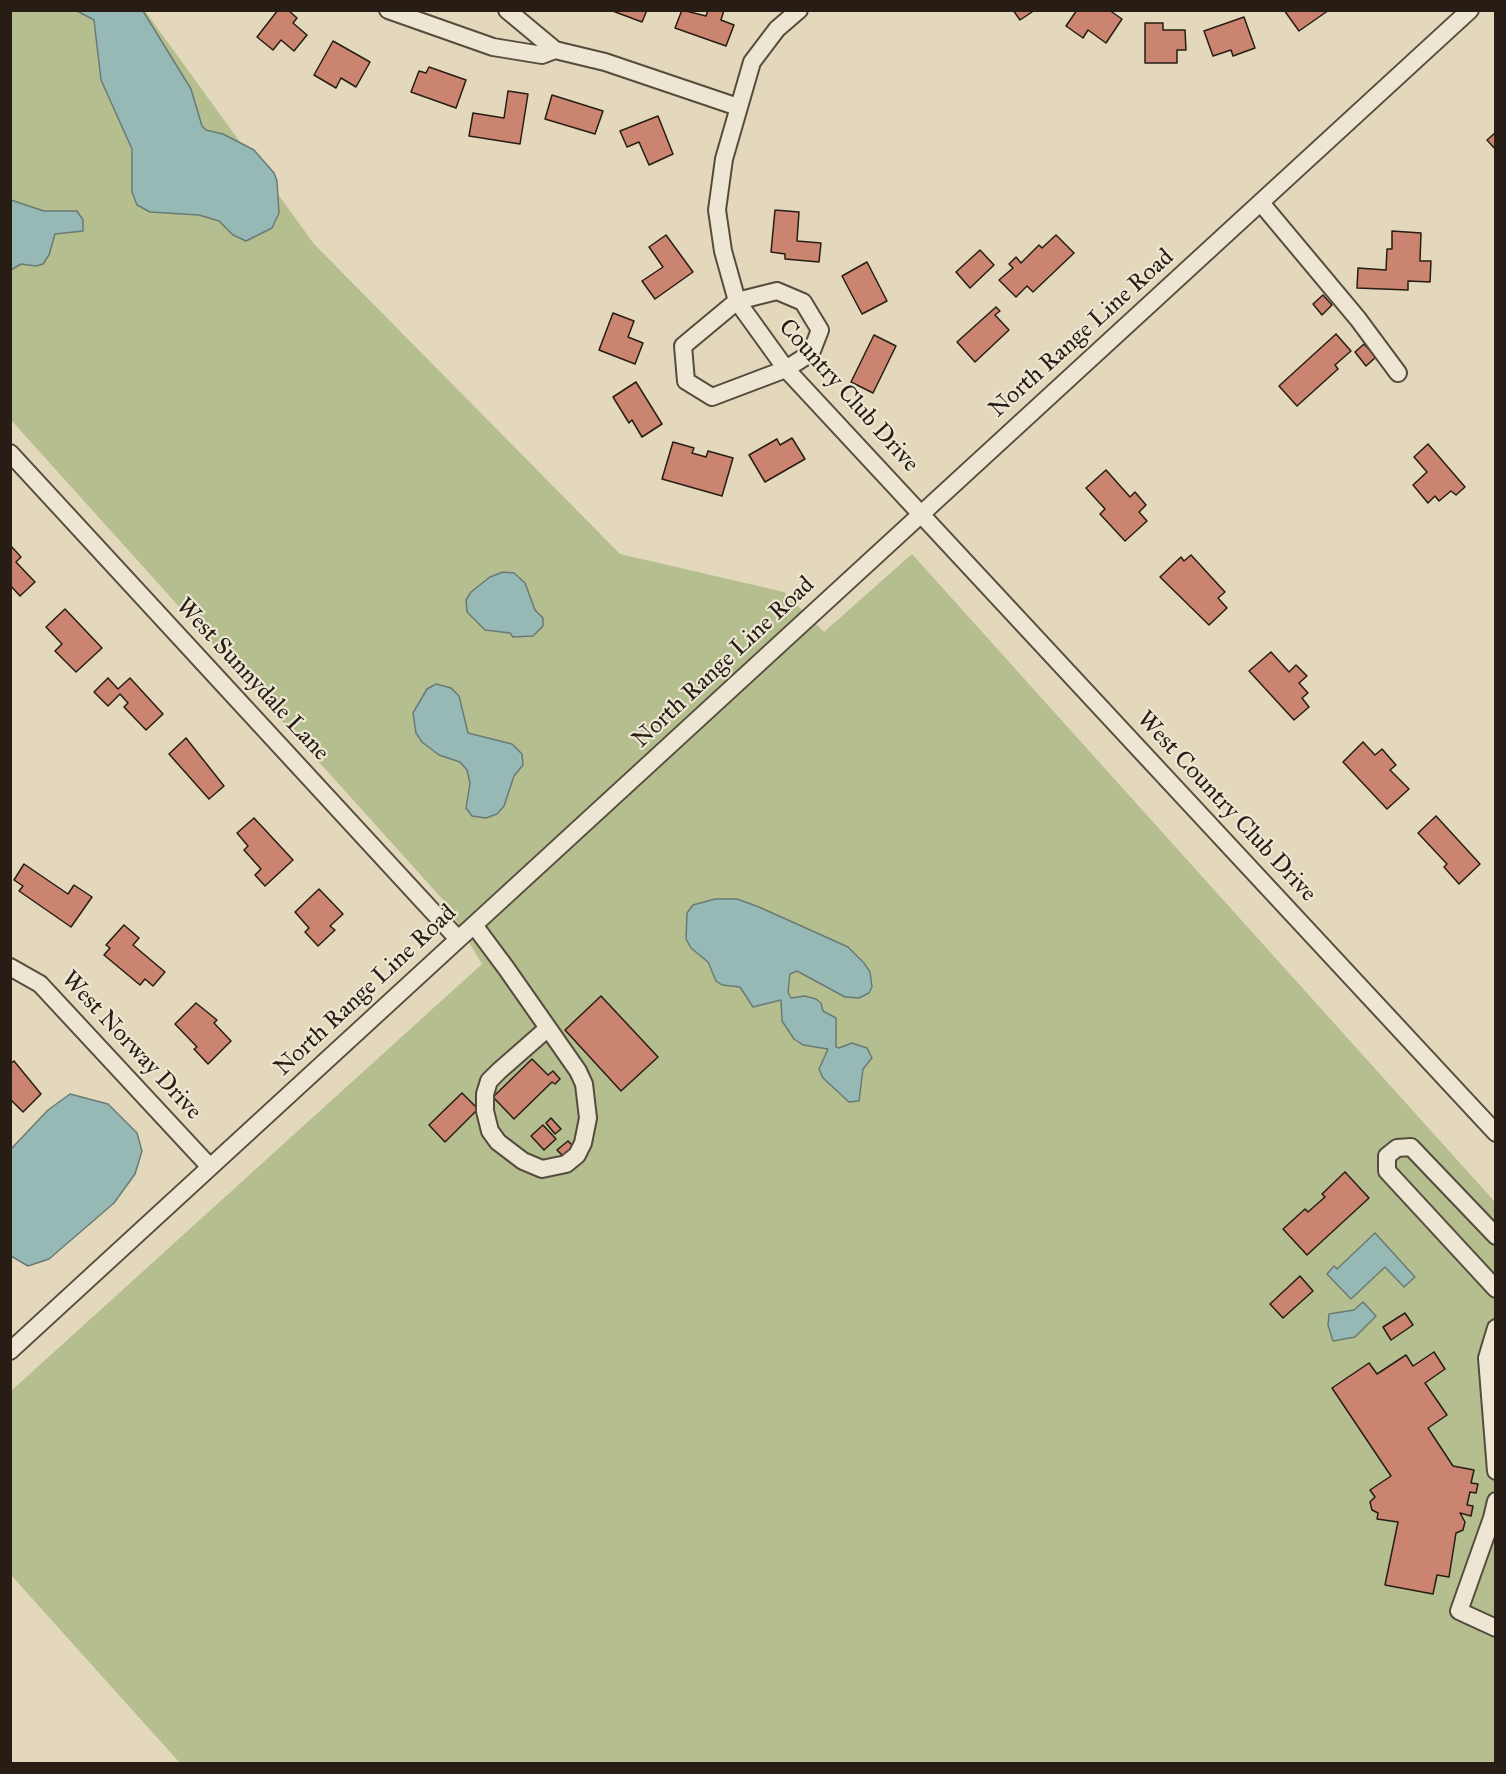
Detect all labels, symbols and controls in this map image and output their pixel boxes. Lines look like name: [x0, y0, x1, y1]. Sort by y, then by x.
street label: North Range Line Road: [984, 244, 1180, 424]
street label: Country Club Drive: [772, 314, 924, 478]
street label: North Range Line Road: [627, 571, 821, 755]
street label: West Sunnydale Lane: [169, 593, 335, 767]
street label: West Country Club Drive: [1130, 706, 1322, 908]
street label: North Range Line Road: [269, 899, 463, 1083]
street label: West Norway Drive: [55, 966, 207, 1126]

